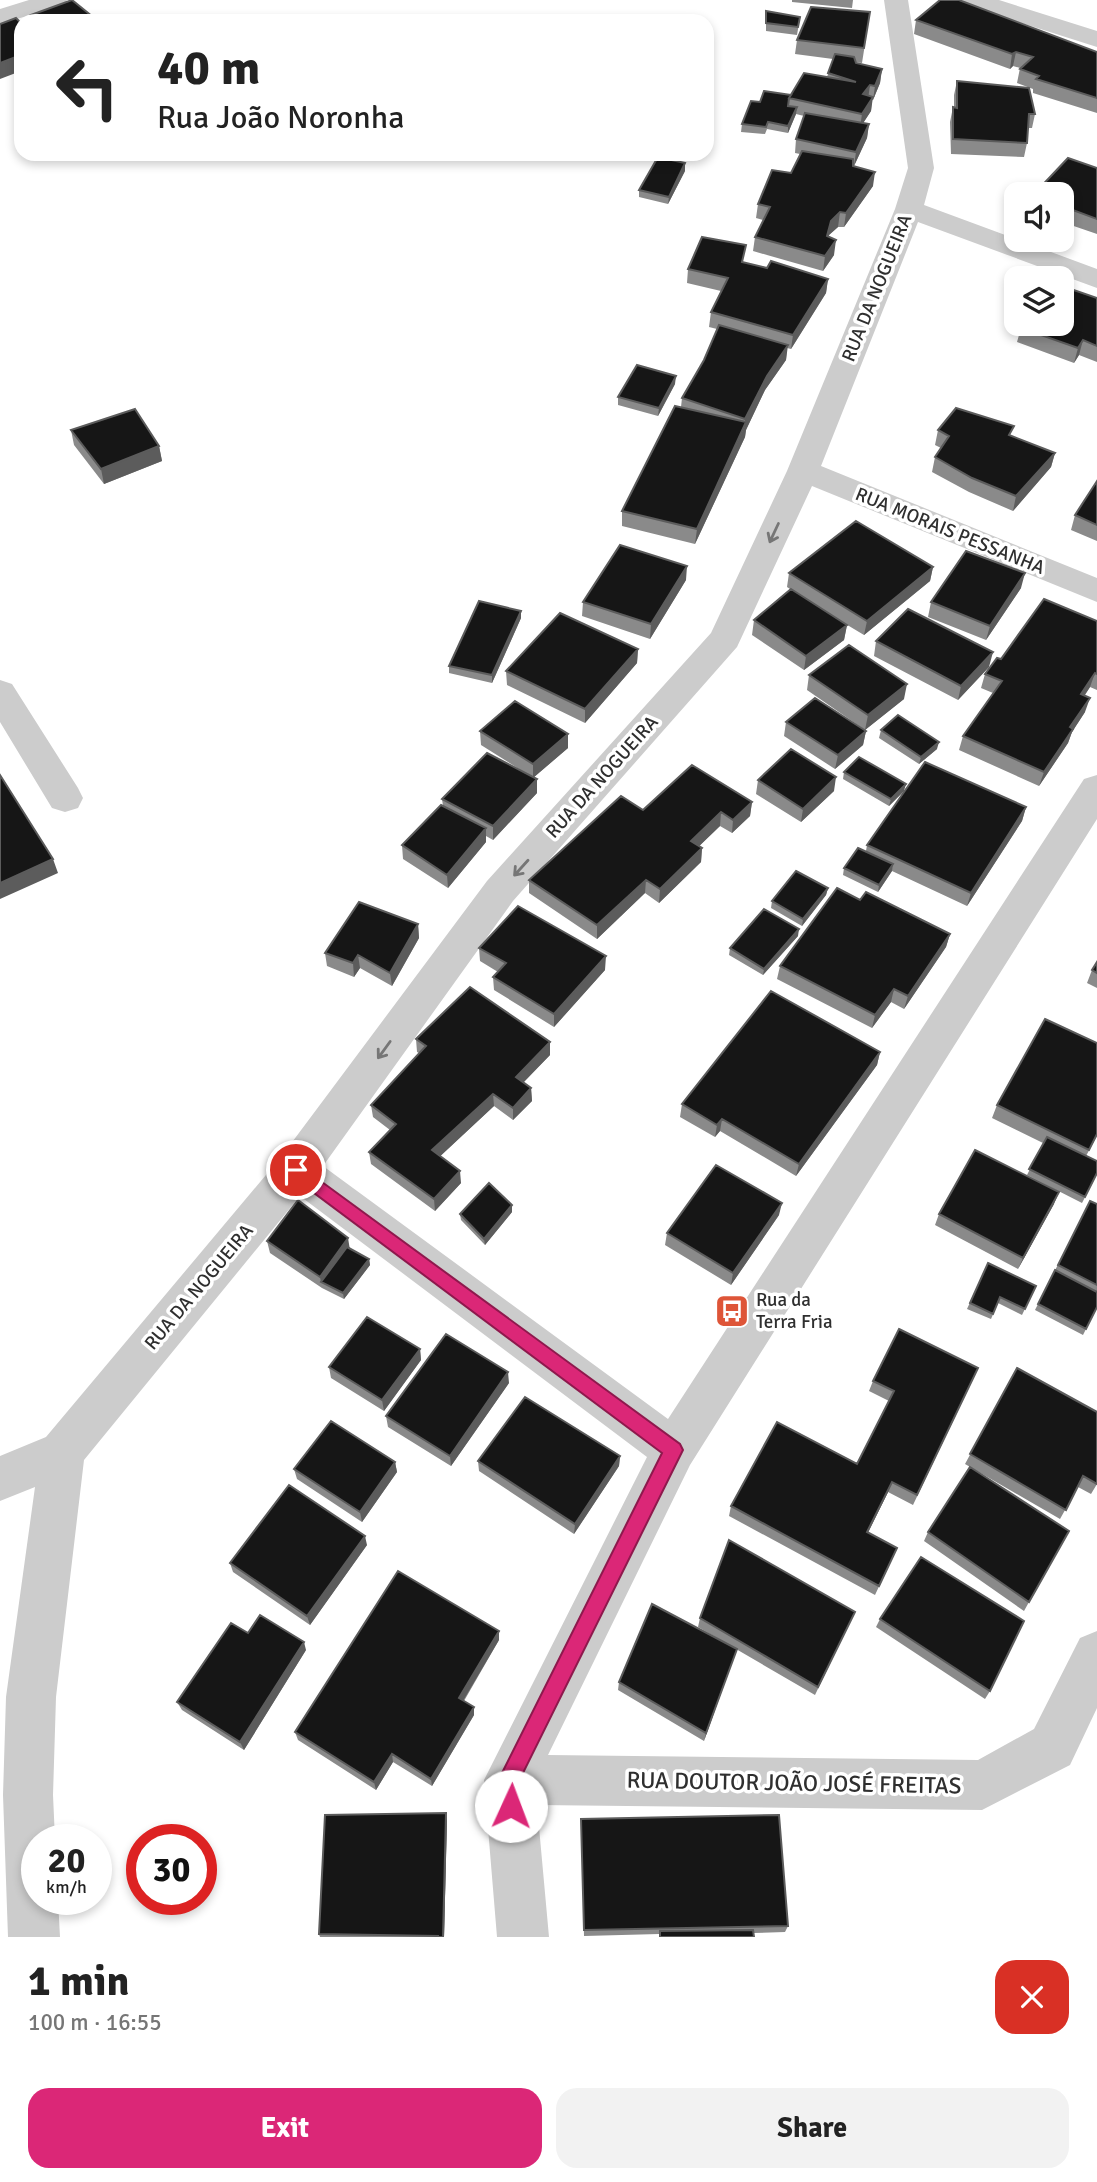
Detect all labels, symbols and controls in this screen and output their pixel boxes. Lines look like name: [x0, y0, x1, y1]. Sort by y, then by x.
text: 40 m: [157, 38, 260, 98]
icon: left: [42, 42, 133, 133]
text: Rua João Noronha: [157, 98, 404, 137]
map controls: [1004, 182, 1074, 336]
button: sound: [1004, 182, 1074, 252]
street label: RUA DA NOGUEIRA: [836, 210, 918, 365]
button: layers: [1004, 266, 1074, 336]
street label: RUA MORAIS PESSANHA: [852, 482, 1049, 580]
one-way arrow: [767, 522, 780, 543]
street label: RUA DA NOGUEIRA: [541, 710, 664, 843]
one-way arrow: [513, 859, 529, 877]
one-way arrow: [377, 1040, 392, 1059]
pin: [266, 1140, 326, 1200]
icon: arrive: [277, 1151, 315, 1189]
street label: RUA DA NOGUEIRA: [139, 1219, 259, 1355]
place label: Rua da Terra Fria: [756, 1288, 833, 1334]
bus stop icon: Rua da Terra Fria: [713, 1292, 751, 1330]
street label: RUA DOUTOR JOÃO JOSÉ FREITAS: [626, 1766, 962, 1800]
position arrow: [474, 1769, 548, 1843]
speed limit sign: 30: [126, 1824, 217, 1915]
text: 20: [48, 1839, 85, 1882]
text: km/h: [46, 1876, 87, 1898]
text: 1 min: [28, 1956, 129, 2007]
button: close: [995, 1960, 1069, 2034]
text: 100 m · 16:55: [28, 2008, 162, 2037]
button: Exit: [28, 2088, 542, 2168]
button: Share: [556, 2088, 1069, 2168]

